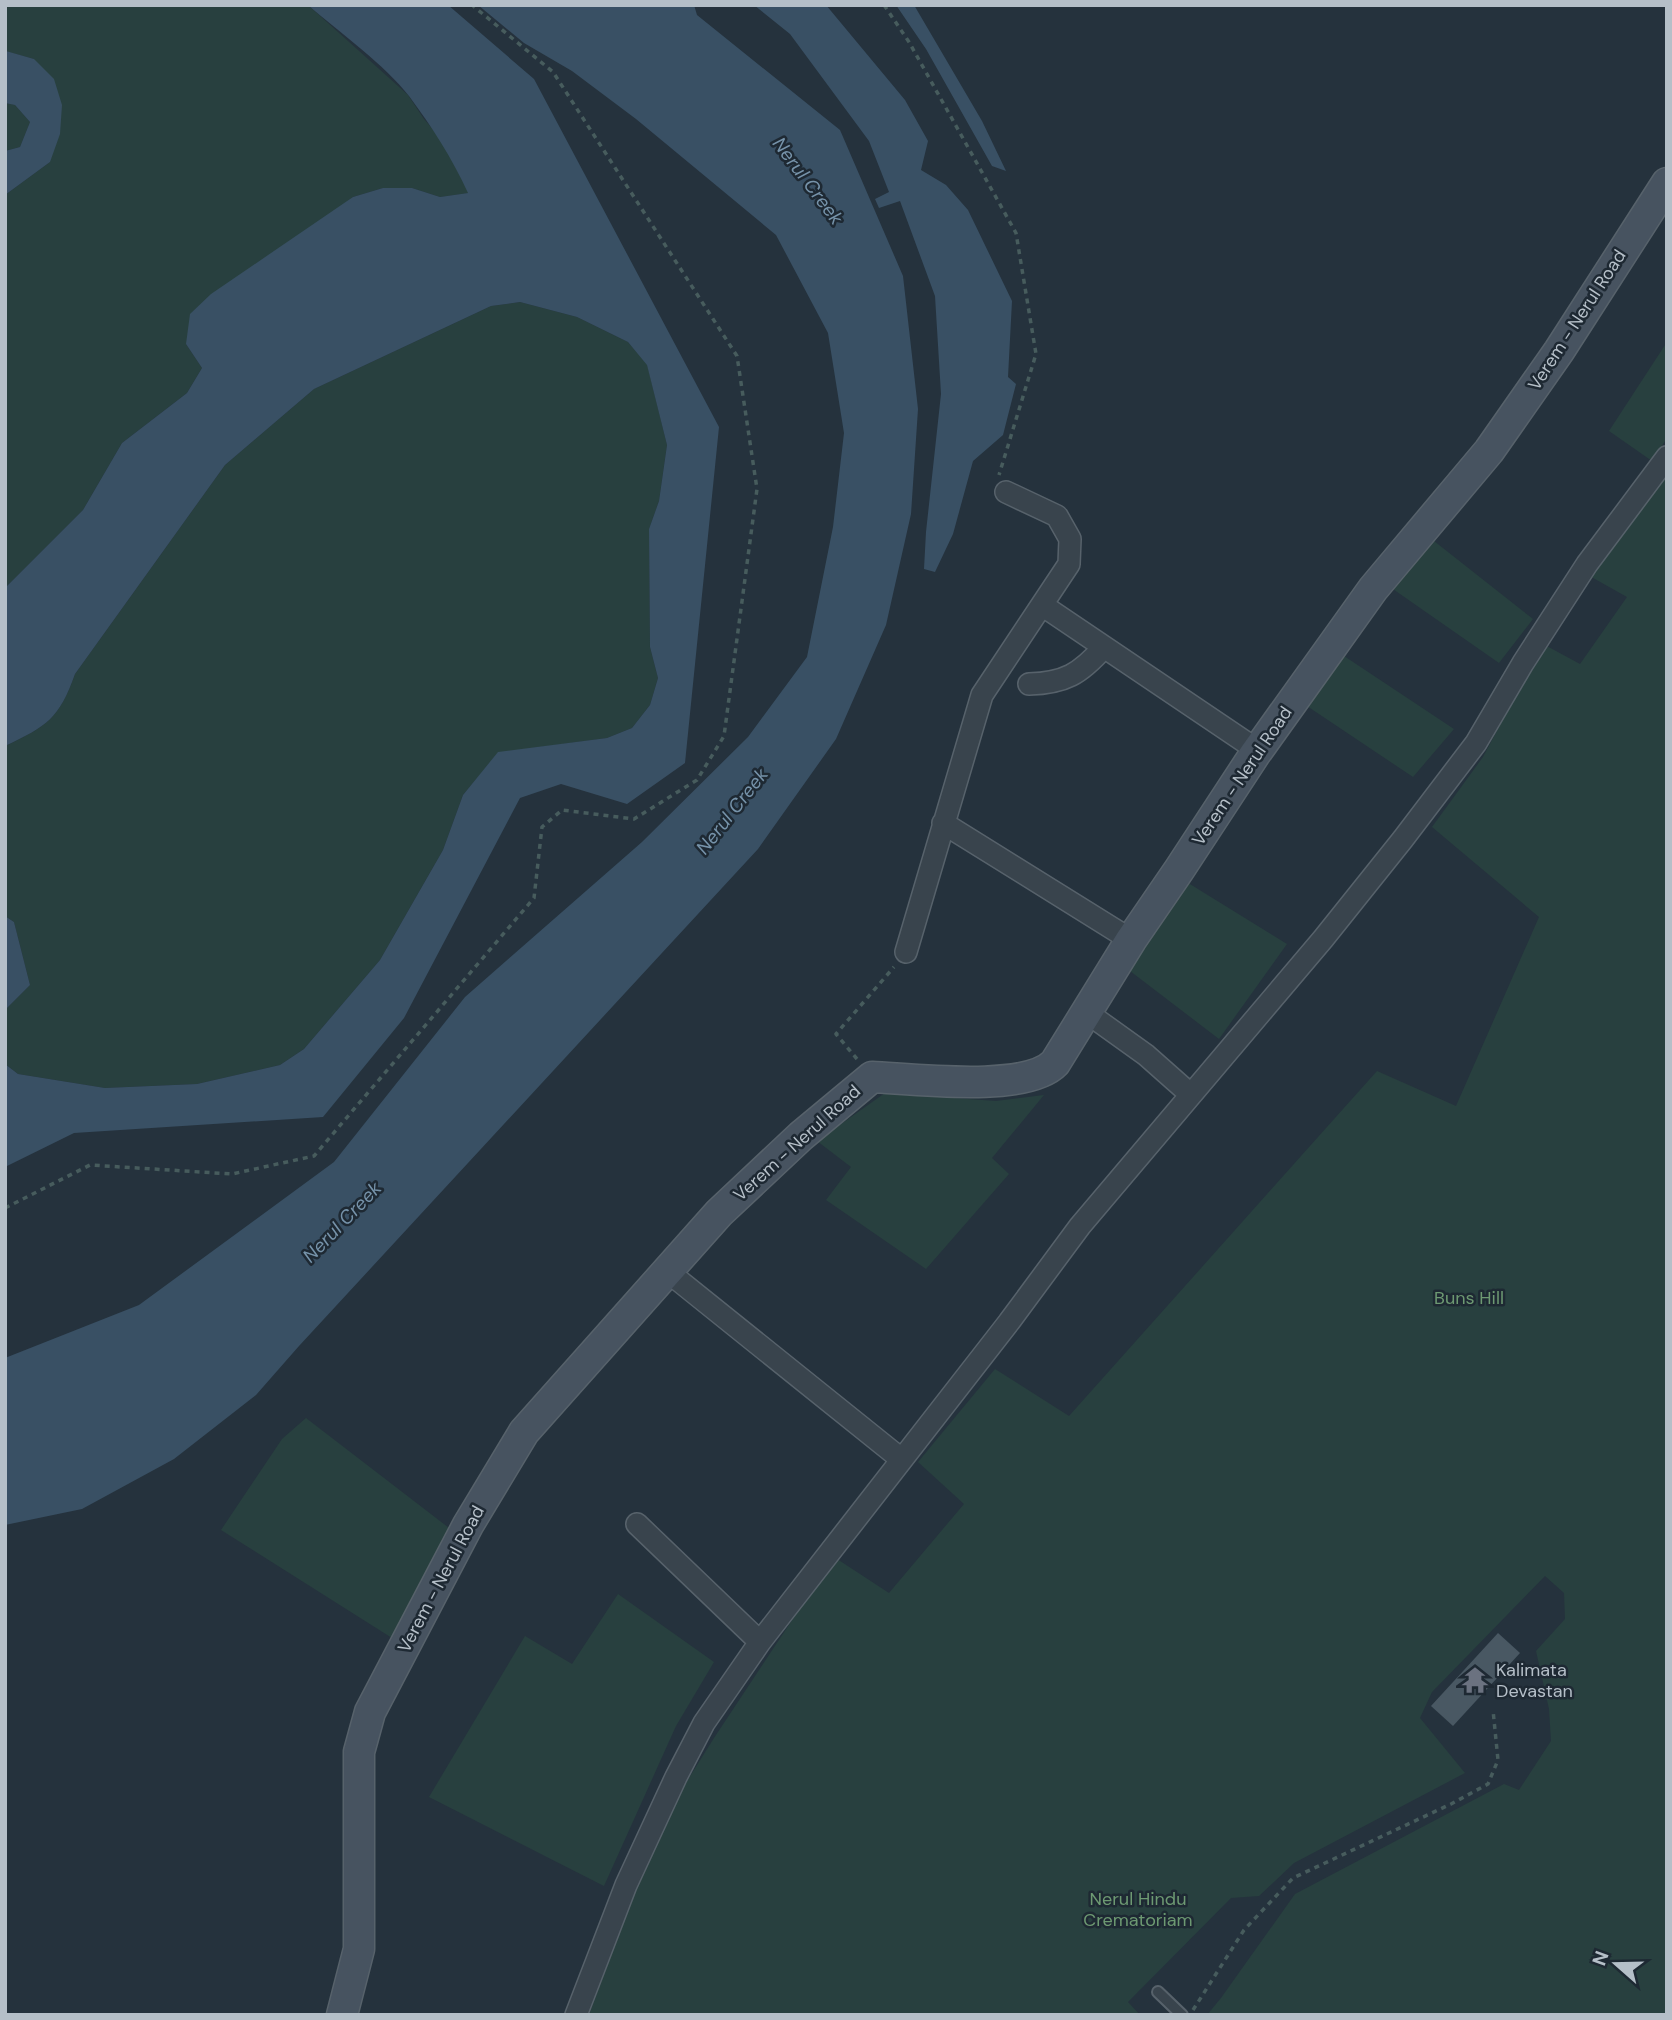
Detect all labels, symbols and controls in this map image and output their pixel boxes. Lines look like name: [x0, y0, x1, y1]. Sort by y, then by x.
water label: Nerul Creek: [767, 132, 849, 230]
street label: Verem - Nerul Road: [1522, 245, 1632, 395]
street label: Verem - Nerul Road: [1186, 702, 1298, 850]
water label: Nerul Creek: [690, 762, 774, 859]
street label: Verem - Nerul Road: [728, 1079, 866, 1207]
water label: Nerul Creek: [297, 1176, 387, 1268]
park label: Buns Hill: [1434, 1286, 1504, 1310]
street label: Verem - Nerul Road: [392, 1501, 490, 1657]
place label: Kalimata Devastan: [1496, 1658, 1573, 1703]
temple icon: Kalimata Devastan: [1460, 1665, 1490, 1695]
park label: Nerul Hindu Crematoriam: [1083, 1887, 1193, 1932]
north arrow: [1581, 1929, 1651, 1999]
text: N: [1586, 1948, 1615, 1969]

